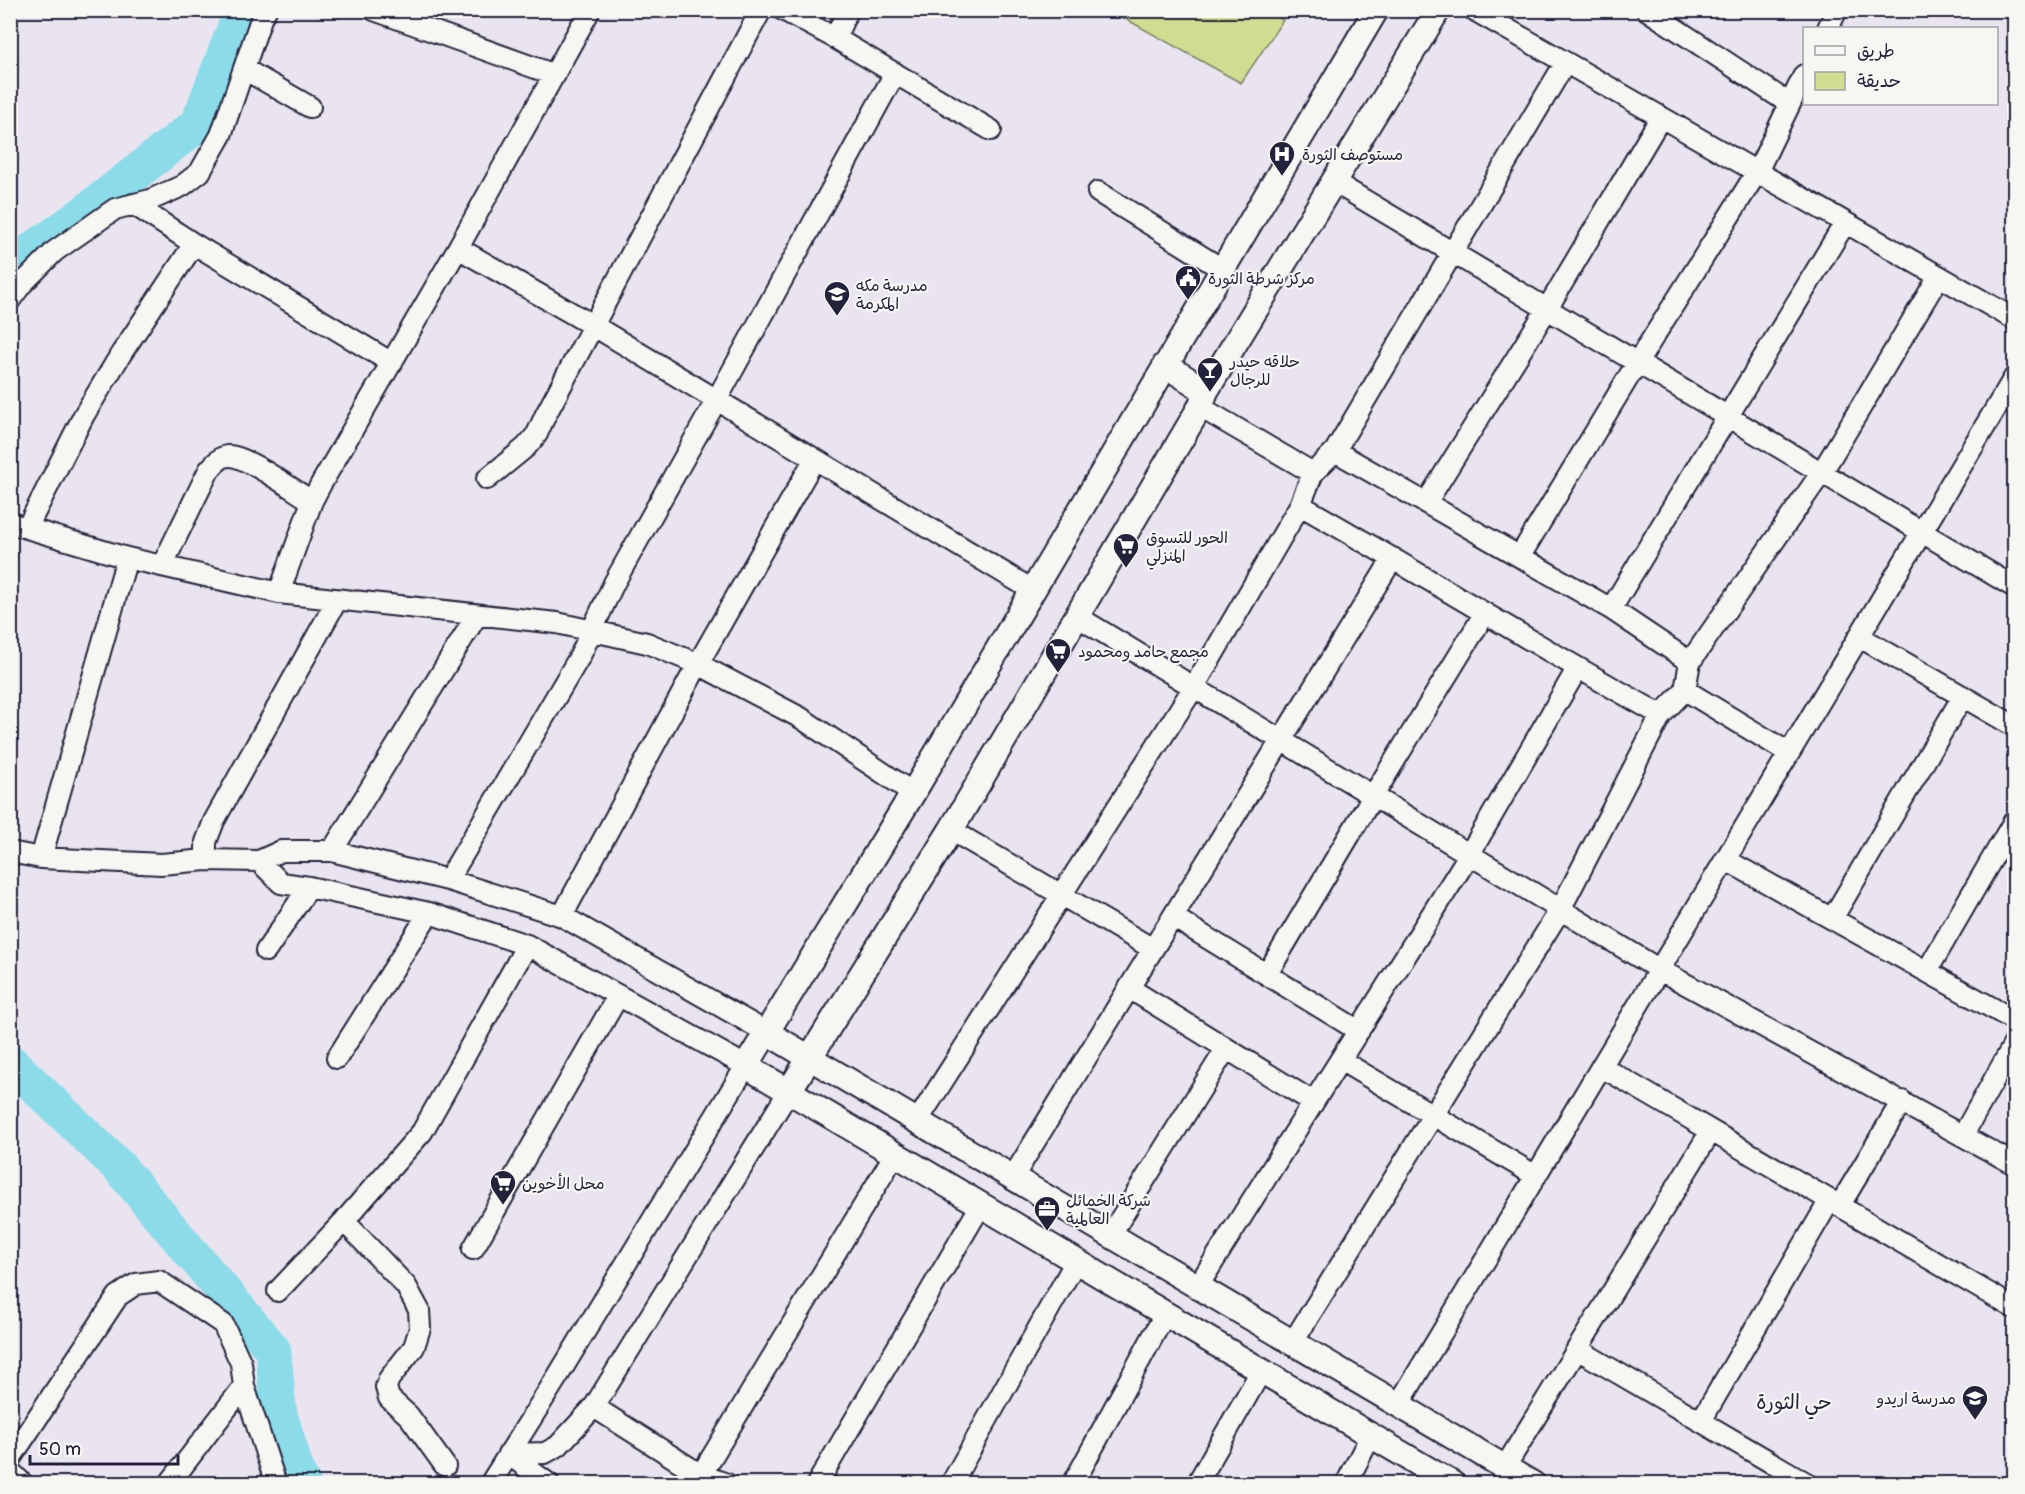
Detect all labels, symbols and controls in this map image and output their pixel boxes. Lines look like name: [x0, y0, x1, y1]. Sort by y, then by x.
legend: [1803, 27, 1998, 105]
text: طريق: [1857, 40, 1895, 63]
text: حديقة: [1857, 70, 1901, 93]
hospital icon: مستوصف الثورة: [1267, 139, 1297, 177]
place label: مستوصف الثورة: [1302, 145, 1403, 165]
public building icon: مركز شرطة الثورة: [1173, 263, 1203, 301]
place label: مركز شرطة الثورة: [1208, 269, 1315, 289]
place label: مدرسة مكه المكرمة: [856, 276, 928, 314]
school or university icon: مدرسة مكه المكرمة: [822, 279, 852, 317]
place label: حلاقه حيدر للرجال: [1228, 352, 1300, 390]
bar icon: حلاقه حيدر للرجال: [1195, 355, 1225, 393]
place label: الحور للتسوق المنزلي: [1146, 528, 1228, 570]
supermarket icon: الحور للتسوق المنزلي: [1111, 531, 1141, 569]
supermarket icon: مجمع حامد ومحمود: [1043, 636, 1073, 674]
place label: مجمع حامد ومحمود: [1078, 642, 1209, 663]
supermarket icon: محل الأخوين: [488, 1168, 518, 1206]
place label: محل الأخوين: [522, 1173, 605, 1194]
place label: شركة الخمائل العالمية: [1066, 1191, 1151, 1229]
office icon: شركة الخمائل العالمية: [1032, 1194, 1062, 1232]
school or university icon: مدرسة اريدو: [1960, 1383, 1990, 1421]
place label: مدرسة اريدو: [1876, 1389, 1956, 1409]
district label: حي الثورة: [1756, 1390, 1832, 1420]
scale bar: [30, 1428, 178, 1466]
text: 50 m: [39, 1438, 81, 1461]

